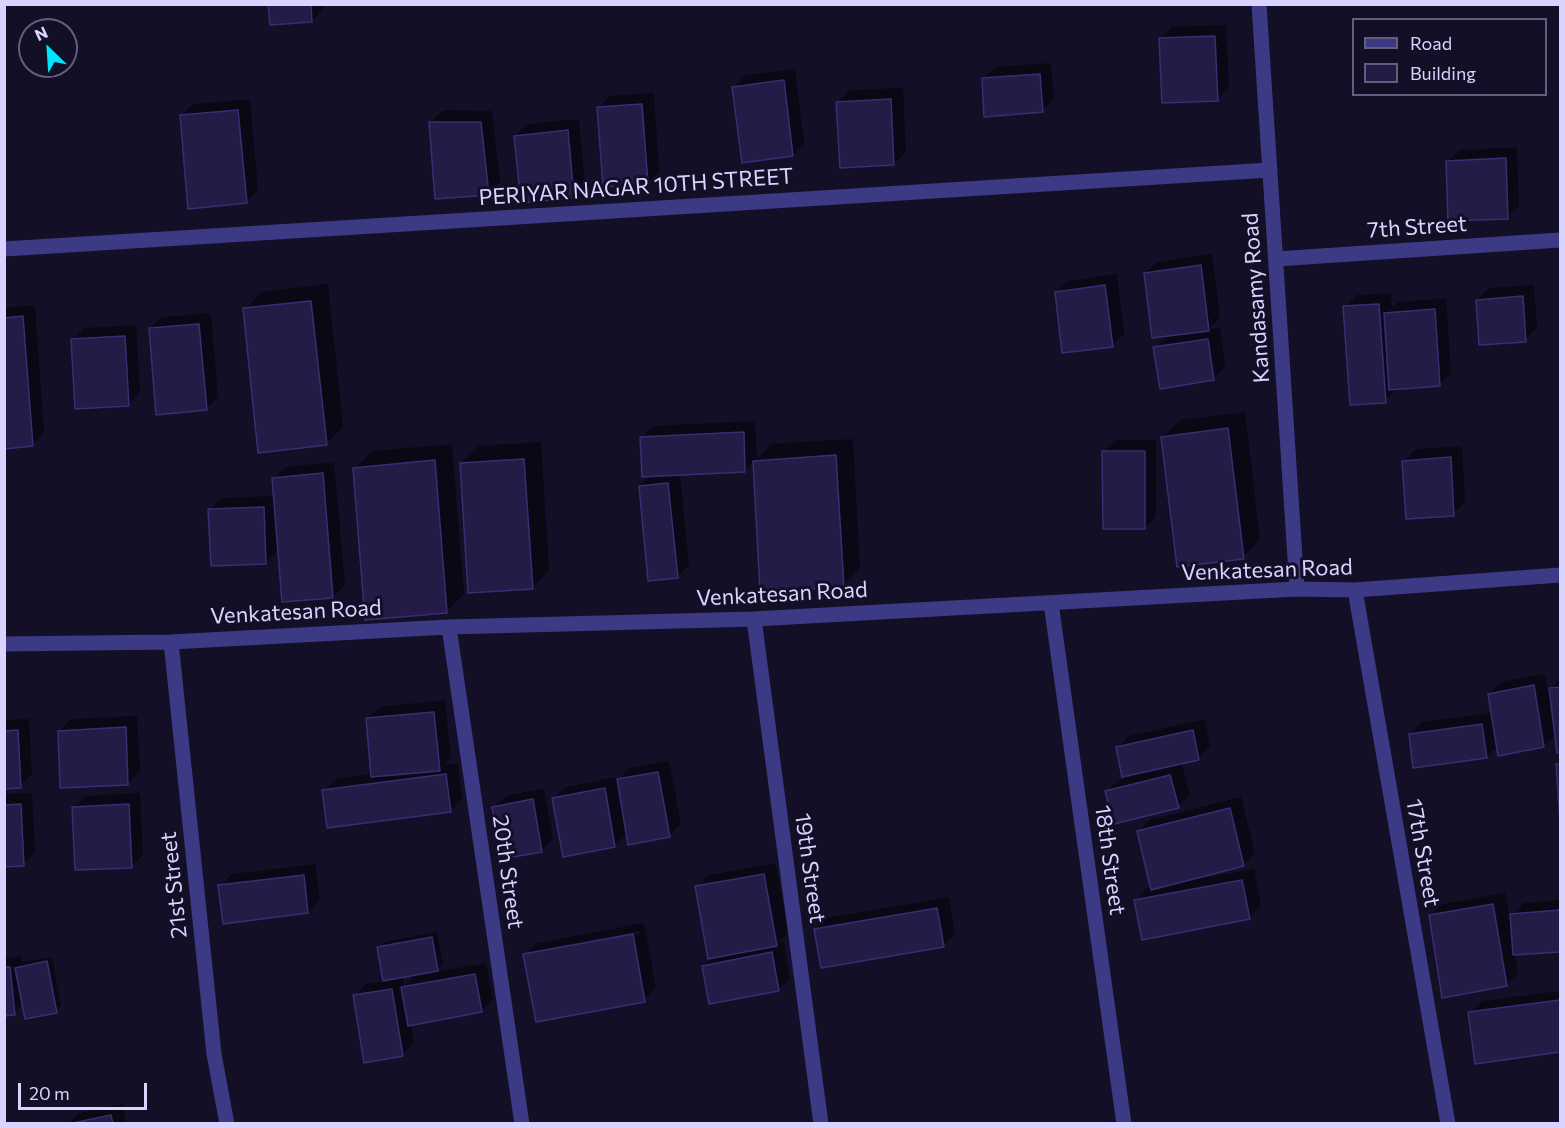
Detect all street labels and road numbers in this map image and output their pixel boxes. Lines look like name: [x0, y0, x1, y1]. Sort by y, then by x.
street label: PERIYAR NAGAR 10TH STREET: [478, 163, 794, 211]
street label: 7th Street: [1366, 210, 1468, 244]
street label: Kandasamy Road: [1237, 212, 1275, 384]
street label: Venkatesan Road: [1181, 554, 1353, 586]
street label: Venkatesan Road: [696, 576, 868, 612]
street label: Venkatesan Road: [210, 594, 382, 630]
street label: 17th Street: [1401, 797, 1445, 909]
street label: 18th Street: [1089, 803, 1131, 917]
street label: 19th Street: [789, 811, 831, 925]
street label: 20th Street: [487, 813, 529, 931]
street label: 21st Street: [155, 830, 193, 940]

